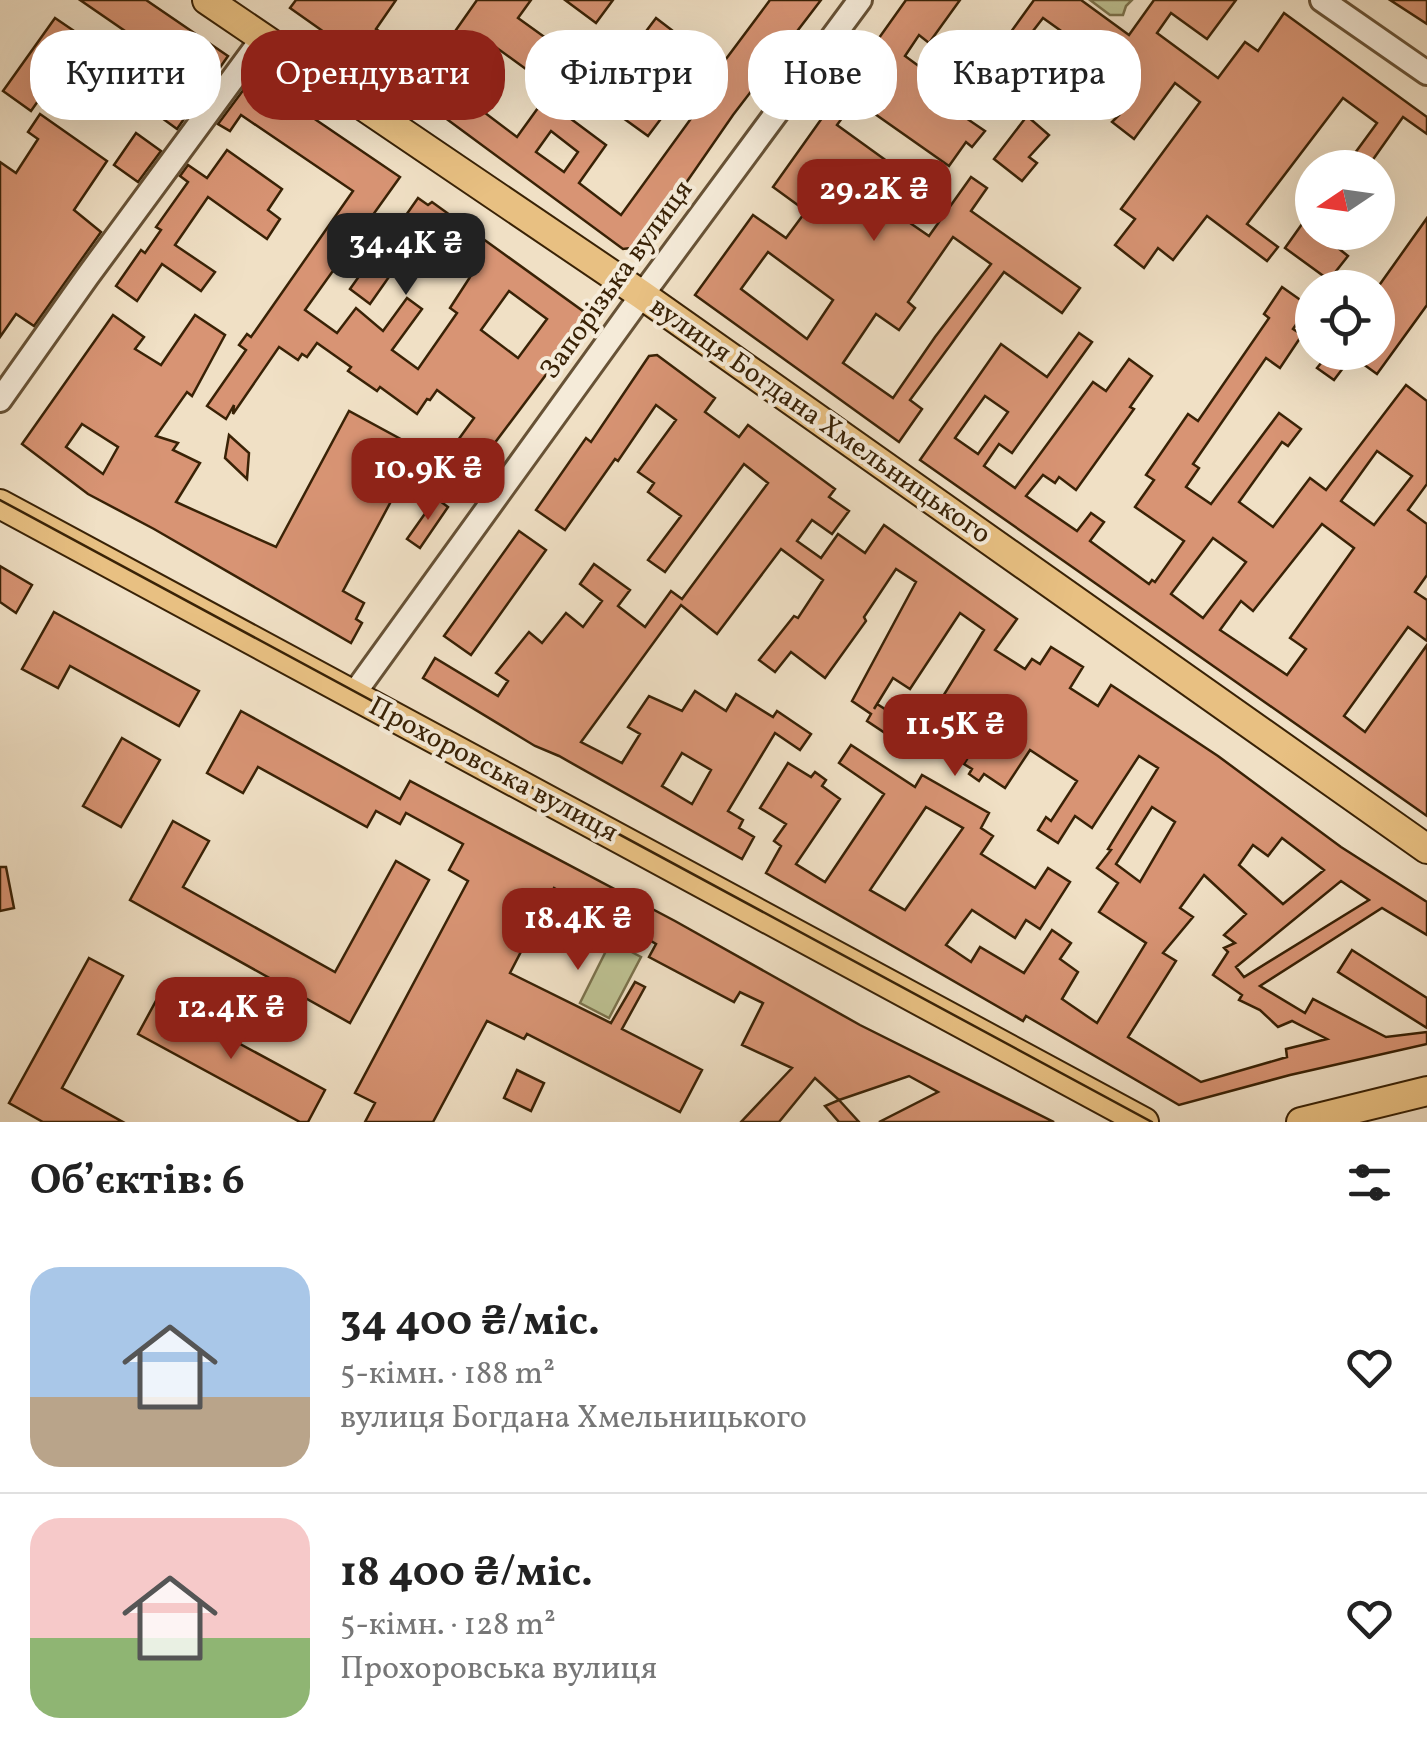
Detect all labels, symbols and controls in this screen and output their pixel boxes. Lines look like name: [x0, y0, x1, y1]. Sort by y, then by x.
chip: Купити: [30, 30, 221, 120]
chip: Орендувати: [241, 30, 505, 120]
chip: Фільтри: [525, 30, 728, 120]
chip: Нове: [748, 30, 897, 120]
chip: Квартира: [917, 30, 1141, 120]
north arrow: [1295, 150, 1395, 250]
map controls: [1295, 150, 1395, 370]
pin: 29.2K ₴: [782, 159, 966, 244]
text: 29.2K ₴: [819, 169, 929, 213]
street label: Запорізька вулиця: [531, 172, 703, 388]
pin: 34.4K ₴: [314, 213, 498, 298]
text: 34.4K ₴: [349, 223, 463, 267]
button: locate: [1295, 270, 1395, 370]
street label: вулиця Богдана Хмельницького: [642, 288, 998, 554]
pin: 10.9K ₴: [336, 438, 520, 523]
text: 10.9K ₴: [374, 448, 482, 492]
street label: Прохоровська вулиця: [361, 688, 625, 852]
pin: 11.5K ₴: [863, 694, 1047, 779]
text: 11.5K ₴: [905, 704, 1005, 748]
pin: 18.4K ₴: [486, 888, 670, 973]
text: 18.4K ₴: [524, 898, 632, 942]
pin: 12.4K ₴: [139, 977, 323, 1062]
text: 12.4K ₴: [177, 987, 285, 1031]
text: Об’єктів: 6: [30, 1153, 245, 1212]
icon: filters: [1342, 1155, 1397, 1210]
text: 34 400 ₴/міс.: [340, 1294, 600, 1353]
icon: home: [110, 1307, 230, 1427]
icon: heart: [1342, 1340, 1397, 1395]
text: 5-кімн. · 188 m²: [340, 1353, 555, 1397]
text: вулиця Богдана Хмельницького: [340, 1397, 807, 1441]
text: 18 400 ₴/міс.: [340, 1545, 593, 1604]
icon: home: [110, 1558, 230, 1678]
icon: heart: [1342, 1591, 1397, 1646]
text: 5-кімн. · 128 m²: [340, 1604, 556, 1648]
text: Прохоровська вулиця: [340, 1648, 657, 1692]

